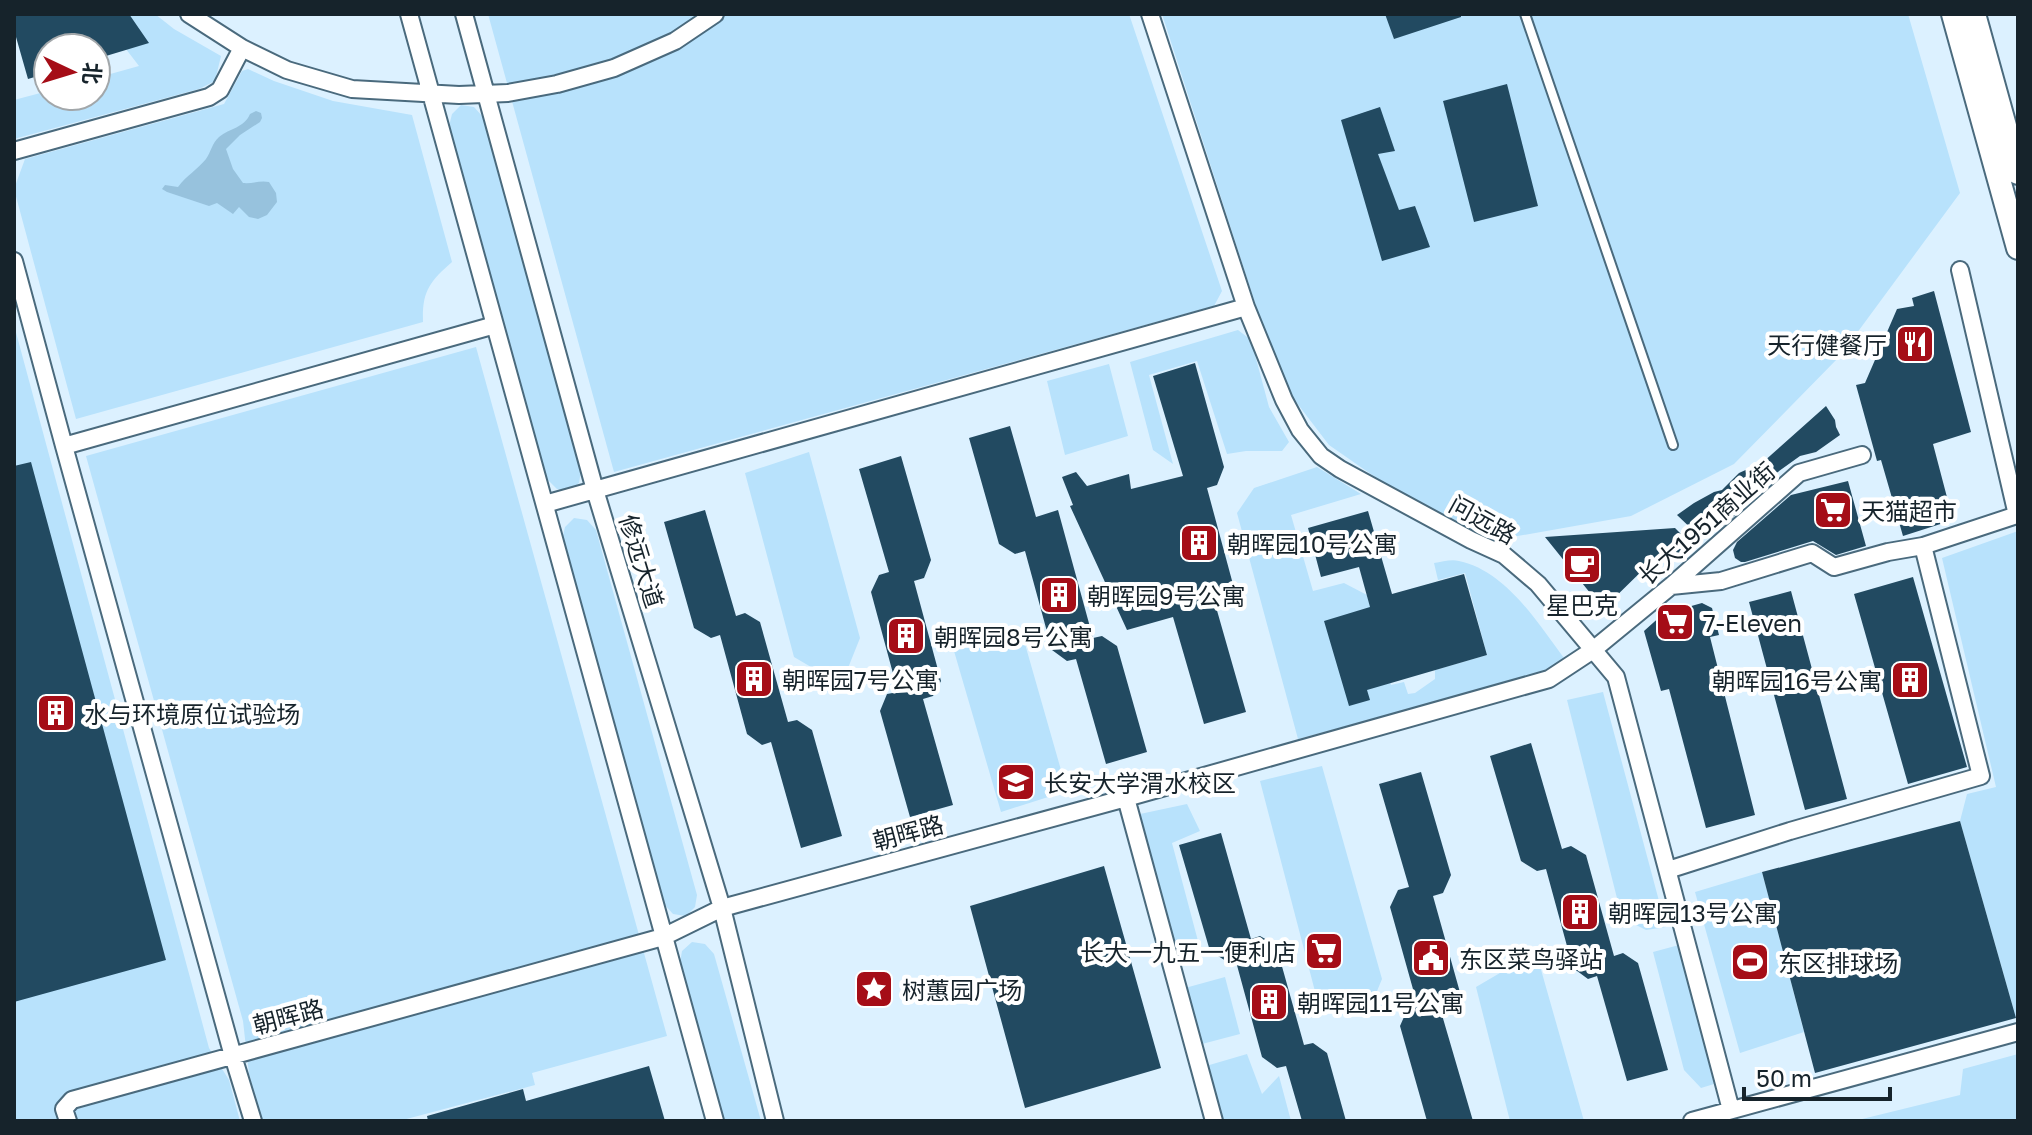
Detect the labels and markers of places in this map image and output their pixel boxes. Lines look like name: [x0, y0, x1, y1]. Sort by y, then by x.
restaurant icon: 天行健餐厅: [1894, 323, 1936, 365]
place label: 天行健餐厅: [1767, 330, 1887, 359]
supermarket icon: 天猫超市: [1812, 489, 1854, 531]
place label: 天猫超市: [1861, 496, 1957, 525]
building icon: 朝晖园10号公寓: [1178, 522, 1220, 564]
place label: 朝晖园10号公寓: [1227, 529, 1398, 558]
cafe icon: 星巴克: [1561, 544, 1603, 586]
building icon: 朝晖园9号公寓: [1038, 574, 1080, 616]
place label: 朝晖园9号公寓: [1087, 581, 1246, 610]
place label: 星巴克: [1546, 590, 1618, 619]
supermarket icon: 7-Eleven: [1654, 601, 1696, 643]
place label: 7-Eleven: [1703, 608, 1802, 637]
building icon: 朝晖园8号公寓: [885, 615, 927, 657]
place label: 朝晖园8号公寓: [934, 622, 1093, 651]
building icon: 朝晖园7号公寓: [733, 658, 775, 700]
building icon: 朝晖园16号公寓: [1889, 659, 1931, 701]
place label: 朝晖园7号公寓: [782, 665, 939, 694]
place label: 朝晖园16号公寓: [1712, 666, 1882, 695]
building icon: 水与环境原位试验场: [35, 692, 77, 734]
place label: 水与环境原位试验场: [84, 699, 300, 728]
school or university icon: 长安大学渭水校区: [995, 761, 1037, 803]
place label: 长安大学渭水校区: [1044, 768, 1236, 797]
building icon: 朝晖园13号公寓: [1559, 891, 1601, 933]
place label: 朝晖园13号公寓: [1608, 898, 1778, 927]
supermarket icon: 长大一九五一便利店: [1303, 930, 1345, 972]
place label: 长大一九五一便利店: [1080, 937, 1296, 966]
public building icon: 东区菜鸟驿站: [1410, 937, 1452, 979]
sports icon: 东区排球场: [1729, 941, 1771, 983]
place label: 东区菜鸟驿站: [1459, 944, 1603, 973]
place label: 东区排球场: [1778, 948, 1898, 977]
place icon: 树蕙园广场: [853, 968, 895, 1010]
place label: 树蕙园广场: [902, 975, 1022, 1004]
building icon: 朝晖园11号公寓: [1248, 981, 1290, 1023]
place label: 朝晖园11号公寓: [1297, 988, 1464, 1017]

